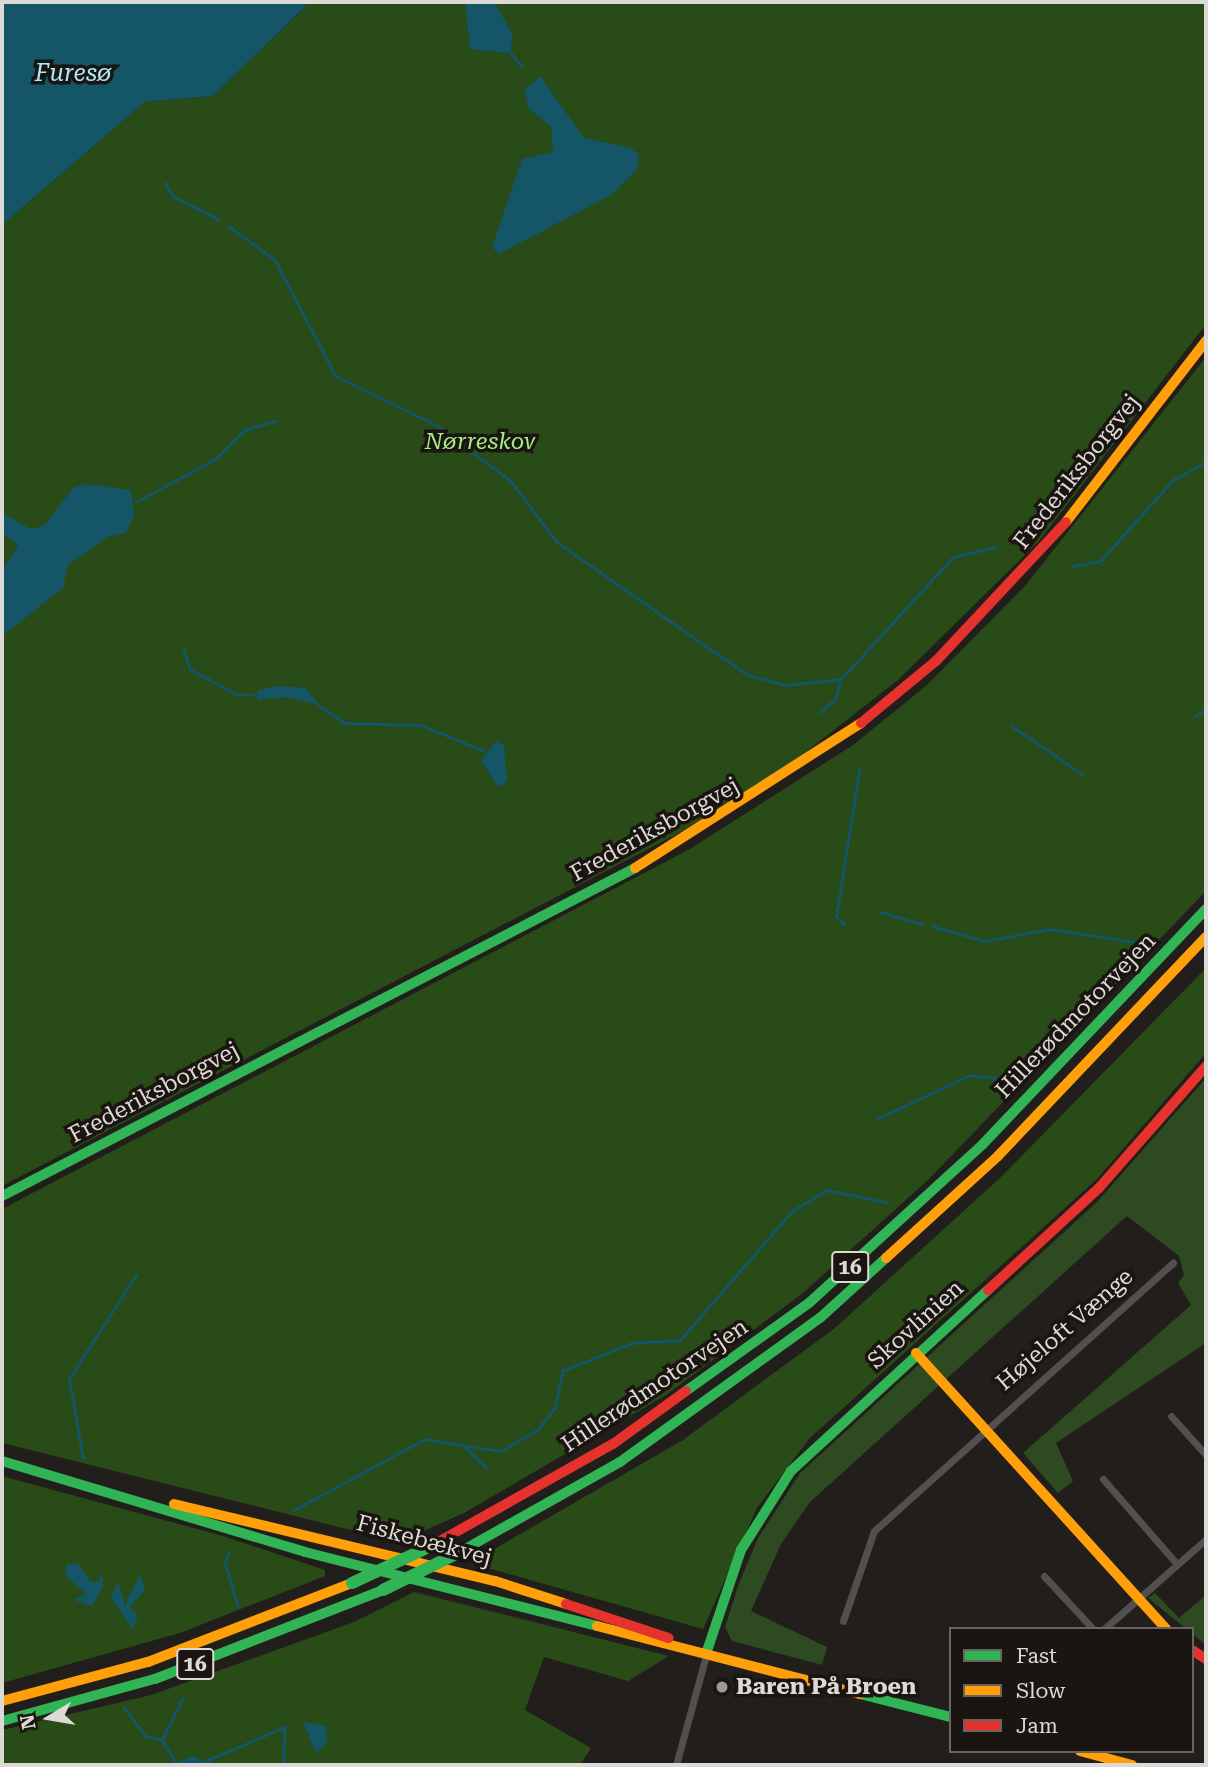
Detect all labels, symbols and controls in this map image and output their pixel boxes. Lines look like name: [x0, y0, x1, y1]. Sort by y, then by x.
water label: Furesø: [35, 60, 111, 88]
street label: Frederiksborgvej: [1008, 389, 1146, 555]
park label: Nørreskov: [425, 428, 535, 456]
street label: Frederiksborgvej: [566, 772, 744, 888]
street label: Hillerødmotorvejen: [990, 928, 1162, 1104]
street label: Frederiksborgvej: [64, 1037, 244, 1149]
road number: 16: [831, 1250, 869, 1284]
street label: Højeloft Vænge: [991, 1263, 1139, 1397]
street label: Skovlinien: [862, 1275, 970, 1375]
street label: Hillerødmotorvejen: [557, 1313, 753, 1459]
street label: Fiskebækvej: [353, 1510, 495, 1572]
legend: [949, 1627, 1194, 1753]
text: Fast: [1016, 1644, 1057, 1668]
road number: 16: [176, 1646, 214, 1682]
place label: Baren På Broen: [736, 1673, 916, 1701]
marker: Baren På Broen: [714, 1679, 730, 1695]
text: Slow: [1016, 1679, 1065, 1703]
north arrow: [14, 1683, 84, 1753]
text: N: [15, 1713, 41, 1731]
text: Jam: [1016, 1714, 1058, 1738]

